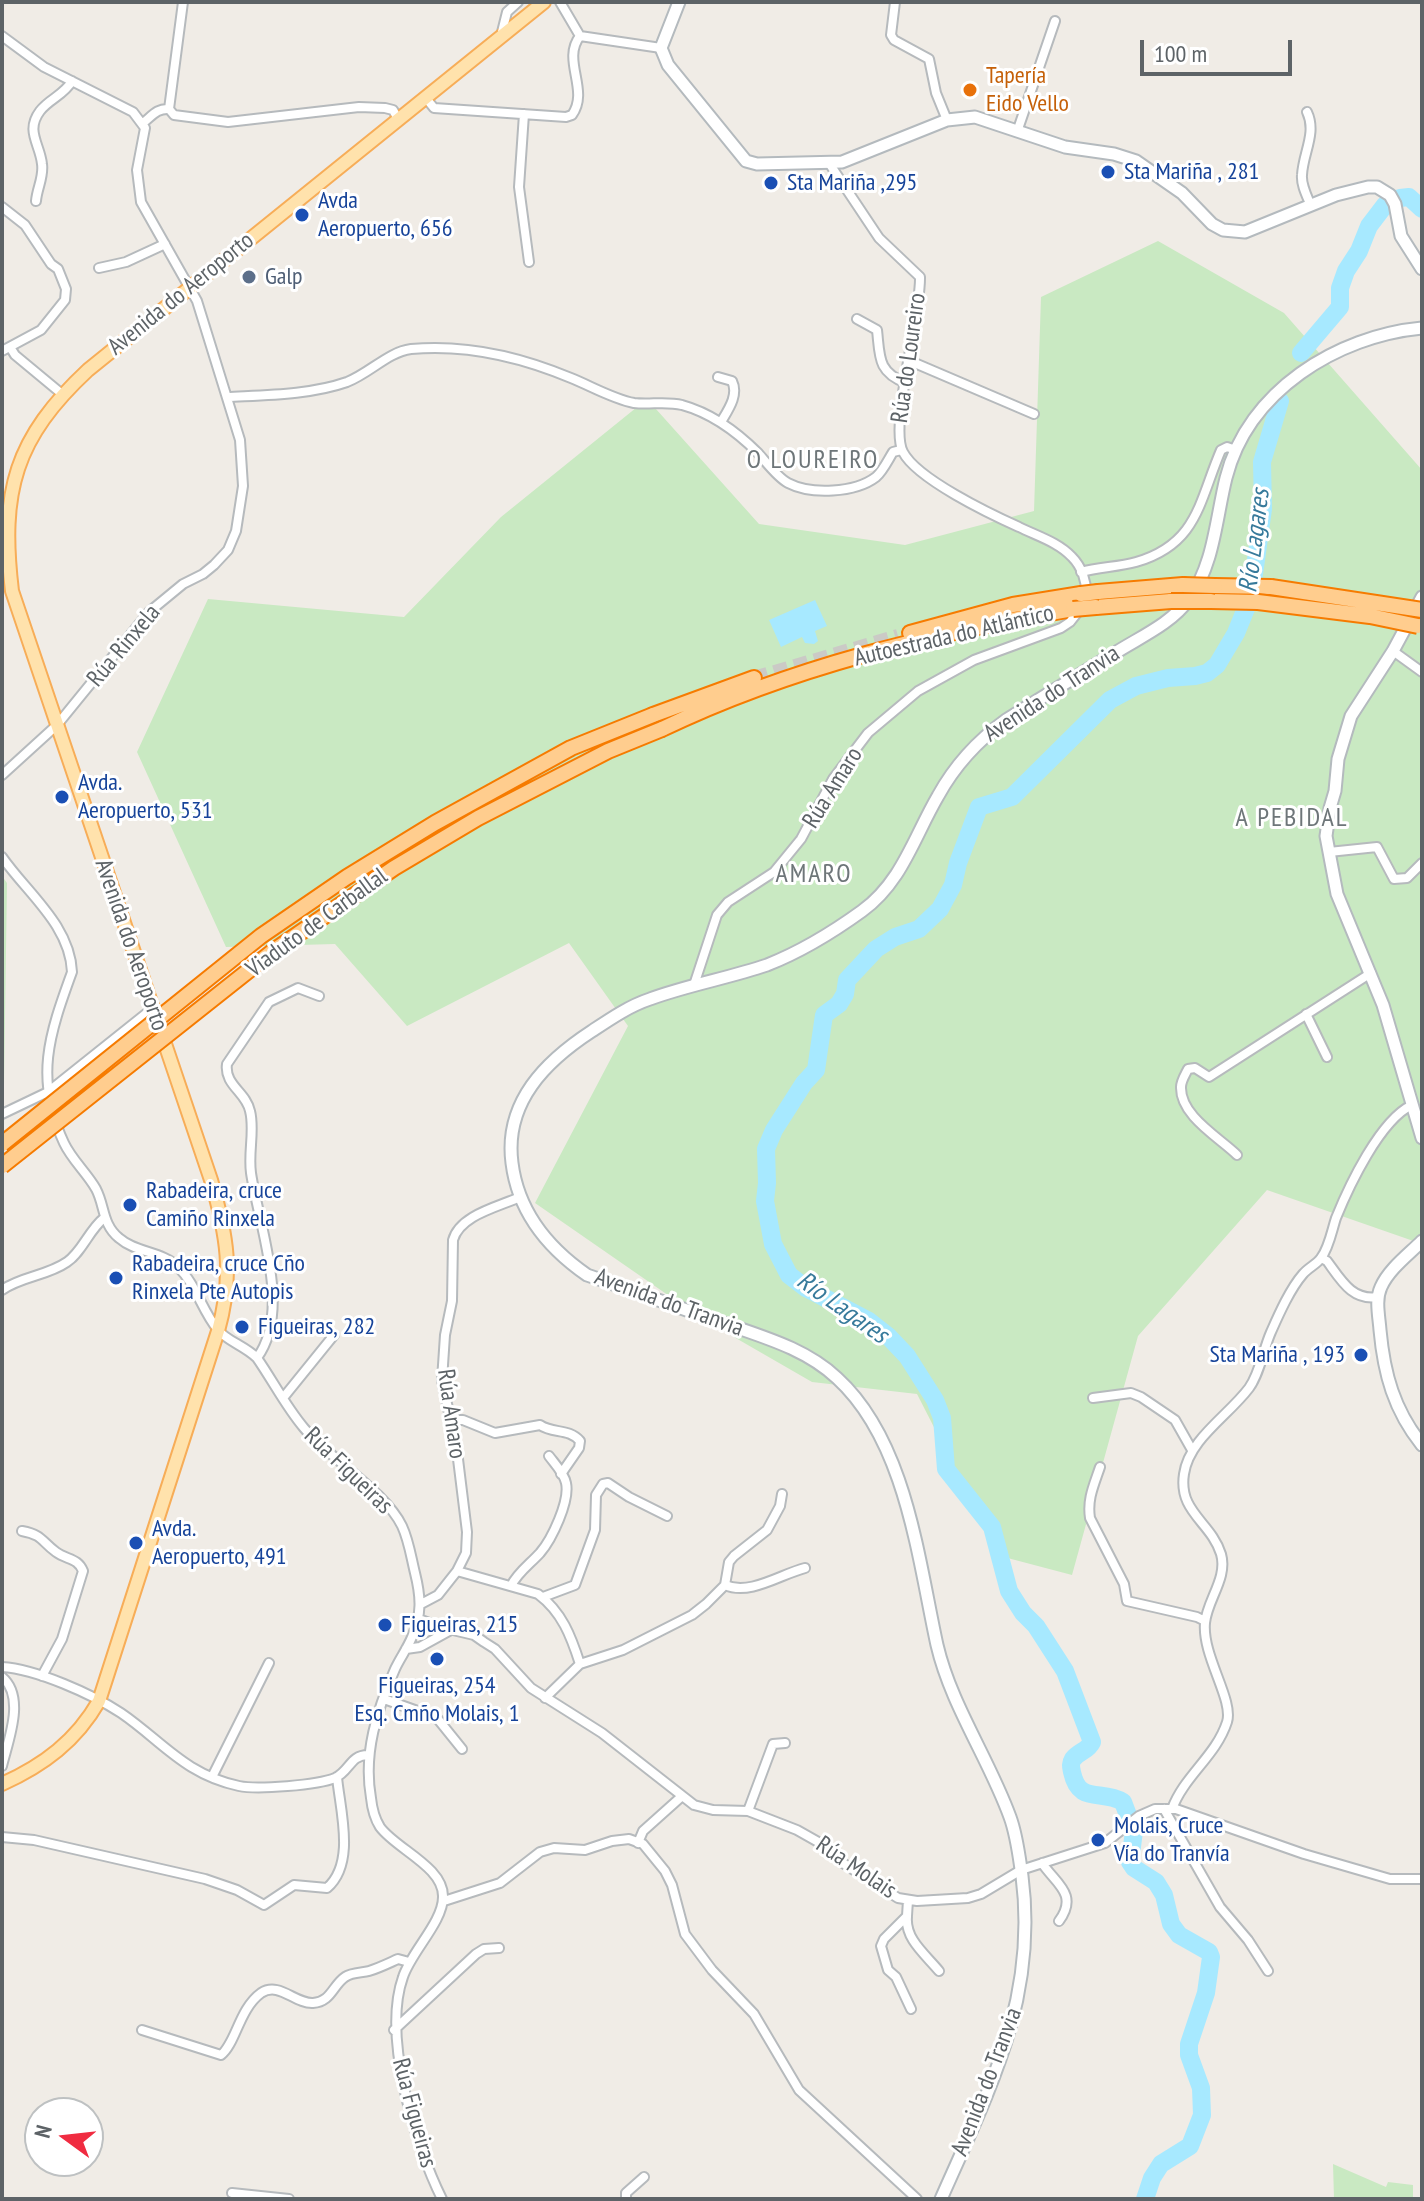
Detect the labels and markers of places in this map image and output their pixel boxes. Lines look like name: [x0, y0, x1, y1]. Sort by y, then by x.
place label: Tapería Eido Vello: [986, 62, 1069, 118]
marker: Tapería Eido Vello: [961, 81, 979, 99]
place label: Sta Mariña , 281: [1124, 158, 1259, 186]
marker: Sta Mariña , 281: [1099, 163, 1117, 181]
place label: Sta Mariña ,295: [787, 169, 917, 197]
marker: Sta Mariña ,295: [762, 174, 780, 192]
place label: Avda Aeropuerto, 656: [318, 187, 453, 243]
marker: Avda Aeropuerto, 656: [293, 206, 311, 224]
place label: Galp: [265, 263, 302, 291]
marker: Galp: [240, 268, 258, 286]
place label: Avda. Aeropuerto, 531: [78, 769, 213, 825]
marker: Avda. Aeropuerto, 531: [53, 788, 71, 806]
place label: Rabadeira, cruce Camiño Rinxela: [146, 1177, 282, 1233]
marker: Rabadeira, cruce Camiño Rinxela: [121, 1196, 139, 1214]
place label: Rabadeira, cruce Cño Rinxela Pte Autopis: [132, 1250, 305, 1306]
marker: Rabadeira, cruce Cño Rinxela Pte Autopis: [107, 1269, 125, 1287]
place label: Figueiras, 282: [258, 1313, 375, 1341]
marker: Figueiras, 282: [233, 1318, 251, 1336]
place label: Sta Mariña , 193: [1210, 1341, 1345, 1369]
marker: Sta Mariña , 193: [1352, 1346, 1370, 1364]
place label: Avda. Aeropuerto, 491: [152, 1515, 287, 1571]
marker: Avda. Aeropuerto, 491: [127, 1534, 145, 1552]
place label: Figueiras, 215: [401, 1611, 518, 1639]
marker: Figueiras, 215: [376, 1616, 394, 1634]
marker: Figueiras, 254 Esq. Cmño Molais, 1: [428, 1650, 446, 1668]
place label: Figueiras, 254 Esq. Cmño Molais, 1: [355, 1672, 519, 1728]
place label: Molais, Cruce Vía do Tranvía: [1114, 1812, 1230, 1868]
marker: Molais, Cruce Vía do Tranvía: [1089, 1831, 1107, 1849]

